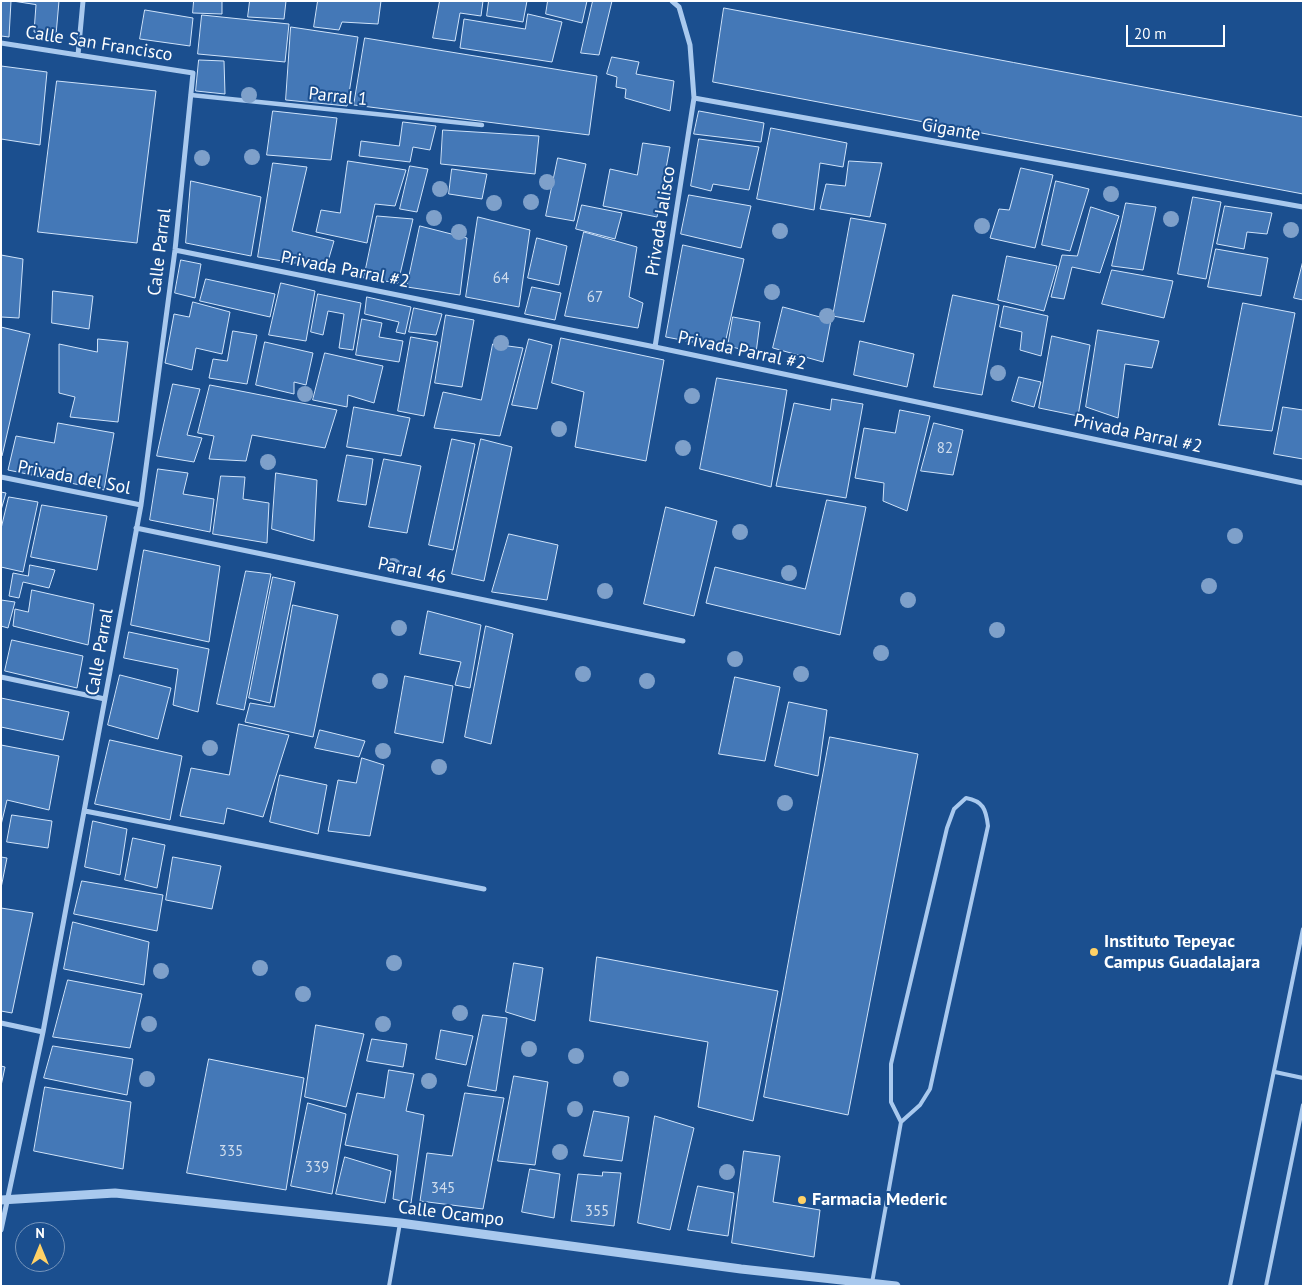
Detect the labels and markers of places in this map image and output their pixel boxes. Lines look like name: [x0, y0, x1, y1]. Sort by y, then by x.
place label: Instituto Tepeyac Campus Guadalajara: [1104, 931, 1260, 974]
marker: Instituto Tepeyac Campus Guadalajara: [1088, 946, 1100, 958]
place label: Farmacia Mederic: [812, 1189, 947, 1211]
marker: Farmacia Mederic: [796, 1194, 808, 1206]

